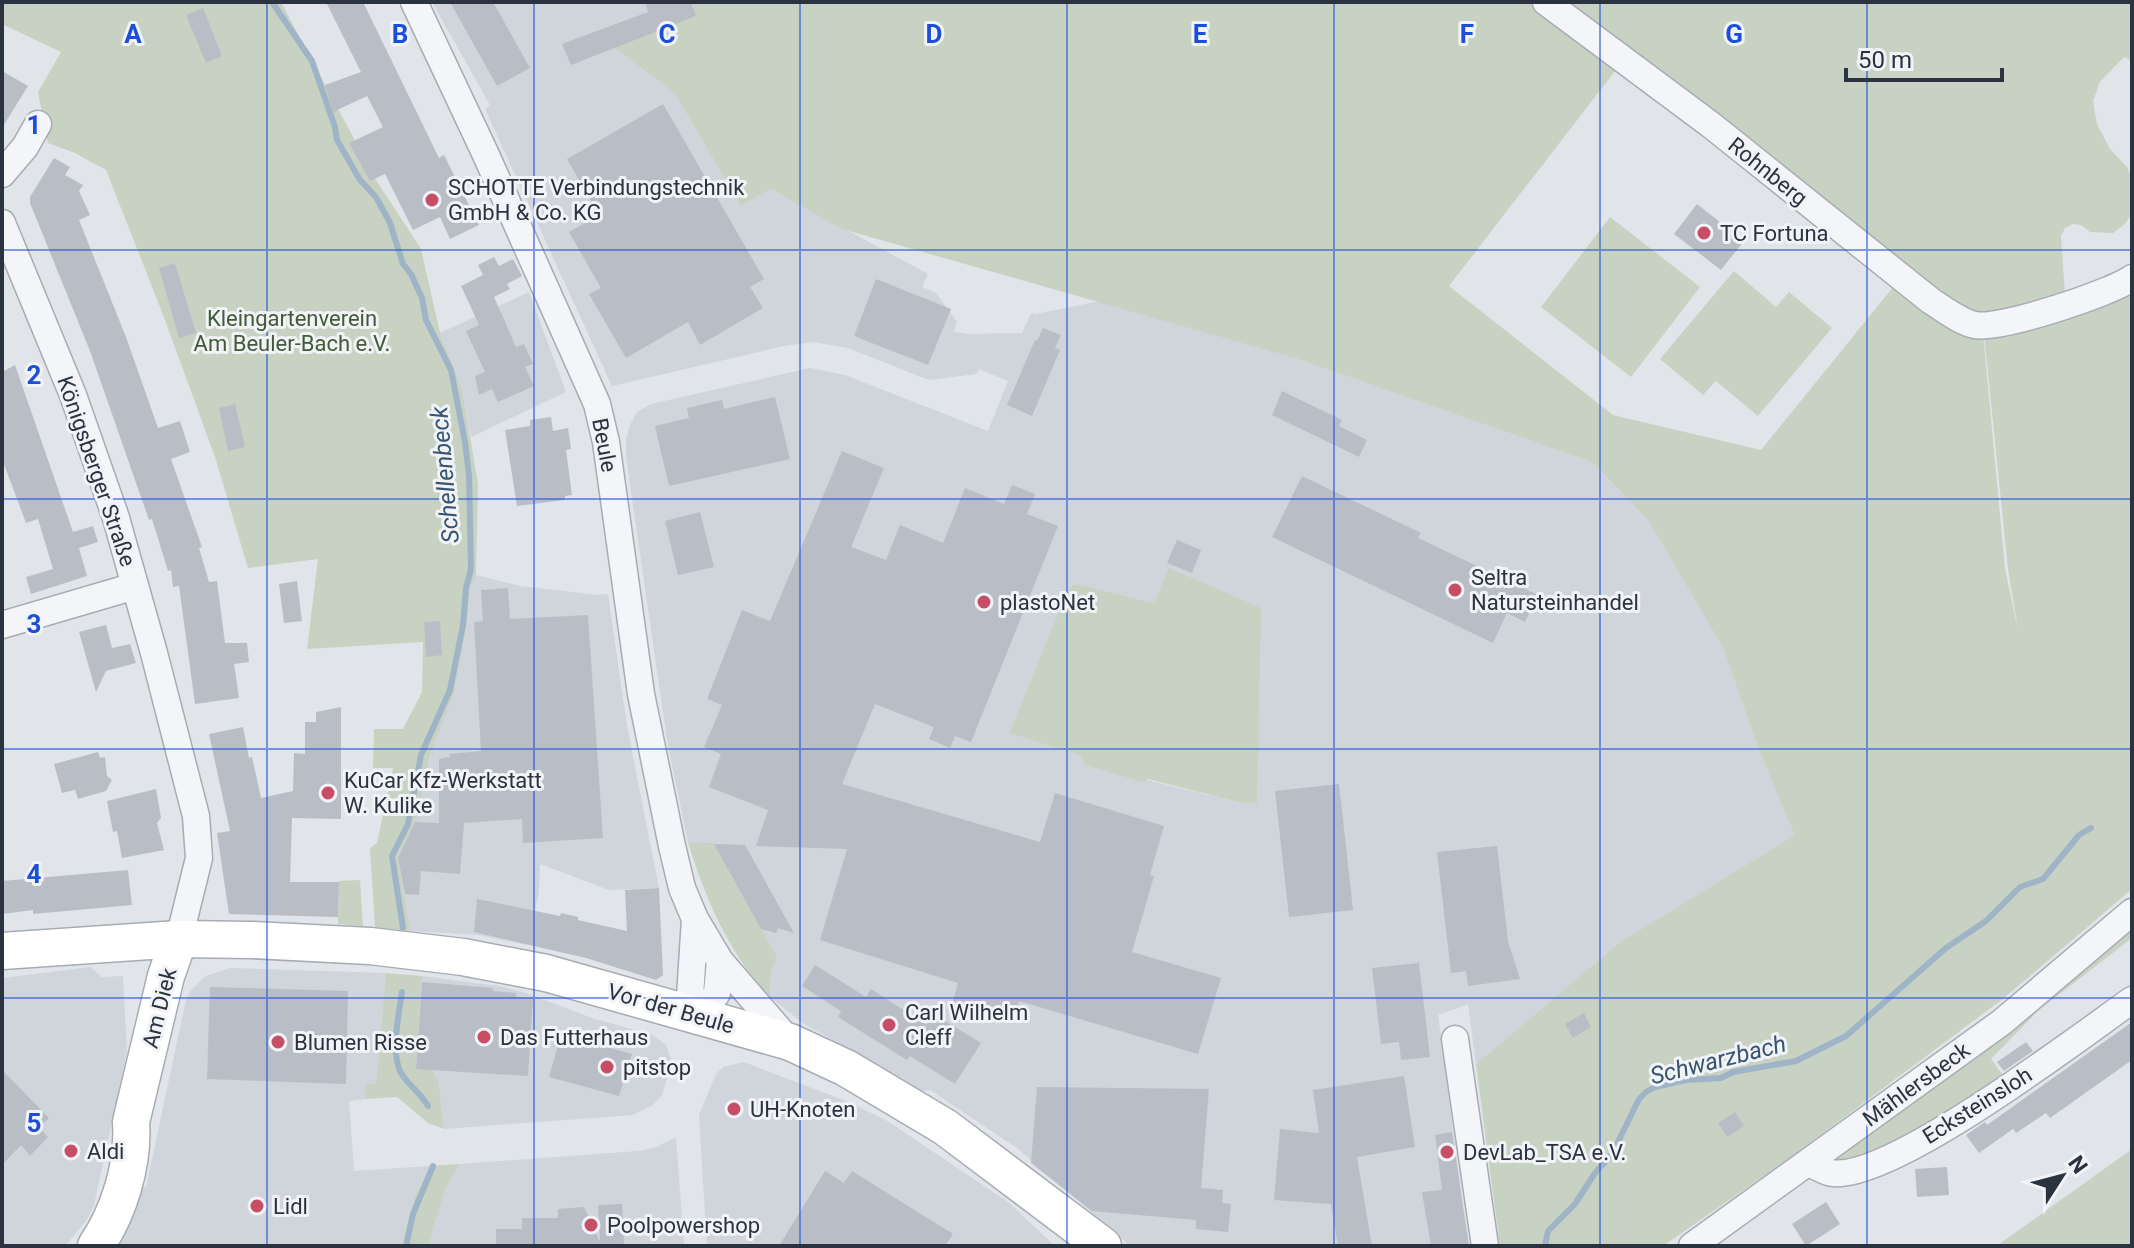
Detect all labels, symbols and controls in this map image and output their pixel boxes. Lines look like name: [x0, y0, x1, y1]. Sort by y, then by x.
text: A: [124, 19, 142, 49]
text: B: [392, 19, 408, 49]
text: C: [658, 19, 676, 49]
text: D: [926, 19, 942, 49]
text: E: [1193, 19, 1208, 49]
text: F: [1460, 19, 1474, 49]
text: G: [1725, 19, 1743, 49]
scale bar: [1846, 32, 2002, 82]
text: 50 m: [1858, 46, 1912, 74]
text: 1: [27, 110, 41, 140]
street label: Rohnberg: [1723, 132, 1812, 211]
place label: SCHOTTE Verbindungstechnik GmbH & Co. KG: [448, 175, 745, 225]
marker: SCHOTTE Verbindungstechnik GmbH & Co. KG: [423, 191, 441, 209]
place label: TC Fortuna: [1720, 221, 1829, 246]
marker: TC Fortuna: [1695, 224, 1713, 242]
park label: Kleingartenverein Am Beuler-Bach e.V.: [194, 306, 390, 356]
text: 2: [27, 360, 41, 390]
street label: Königsberger Straße: [52, 373, 141, 570]
water label: Schellenbeck: [425, 404, 465, 545]
street label: Beule: [587, 416, 622, 474]
place label: Seltra Natursteinhandel: [1471, 565, 1639, 615]
marker: Seltra Natursteinhandel: [1446, 581, 1464, 599]
place label: plastoNet: [1000, 590, 1095, 615]
marker: plastoNet: [975, 593, 993, 611]
text: 3: [27, 609, 41, 639]
place label: KuCar Kfz-Werkstatt W. Kulike: [344, 768, 542, 818]
marker: KuCar Kfz-Werkstatt W. Kulike: [319, 784, 337, 802]
text: 4: [27, 859, 42, 889]
street label: Am Diek: [137, 965, 182, 1051]
street label: Vor der Beule: [605, 978, 737, 1038]
place label: Carl Wilhelm Cleff: [905, 1000, 1028, 1050]
marker: Carl Wilhelm Cleff: [880, 1016, 898, 1034]
place label: Das Futterhaus: [500, 1025, 648, 1050]
marker: Das Futterhaus: [475, 1028, 493, 1046]
place label: Blumen Risse: [294, 1030, 427, 1055]
water label: Schwarzbach: [1647, 1030, 1789, 1090]
marker: Blumen Risse: [269, 1033, 287, 1051]
street label: Mählersbeck: [1858, 1037, 1975, 1131]
place label: pitstop: [623, 1055, 691, 1080]
marker: pitstop: [598, 1058, 616, 1076]
street label: Ecksteinsloh: [1918, 1062, 2036, 1149]
place label: UH-Knoten: [750, 1097, 855, 1122]
marker: UH-Knoten: [725, 1100, 743, 1118]
text: 5: [27, 1108, 41, 1138]
north arrow: [2022, 1136, 2102, 1216]
place label: Aldi: [87, 1139, 124, 1164]
place label: DevLab_TSA e.V.: [1463, 1140, 1626, 1165]
marker: Aldi: [62, 1142, 80, 1160]
marker: DevLab_TSA e.V.: [1438, 1143, 1456, 1161]
text: N: [2063, 1151, 2092, 1178]
place label: Lidl: [273, 1194, 308, 1219]
marker: Lidl: [248, 1197, 266, 1215]
place label: Poolpowershop: [607, 1213, 760, 1238]
marker: Poolpowershop: [582, 1216, 600, 1234]

